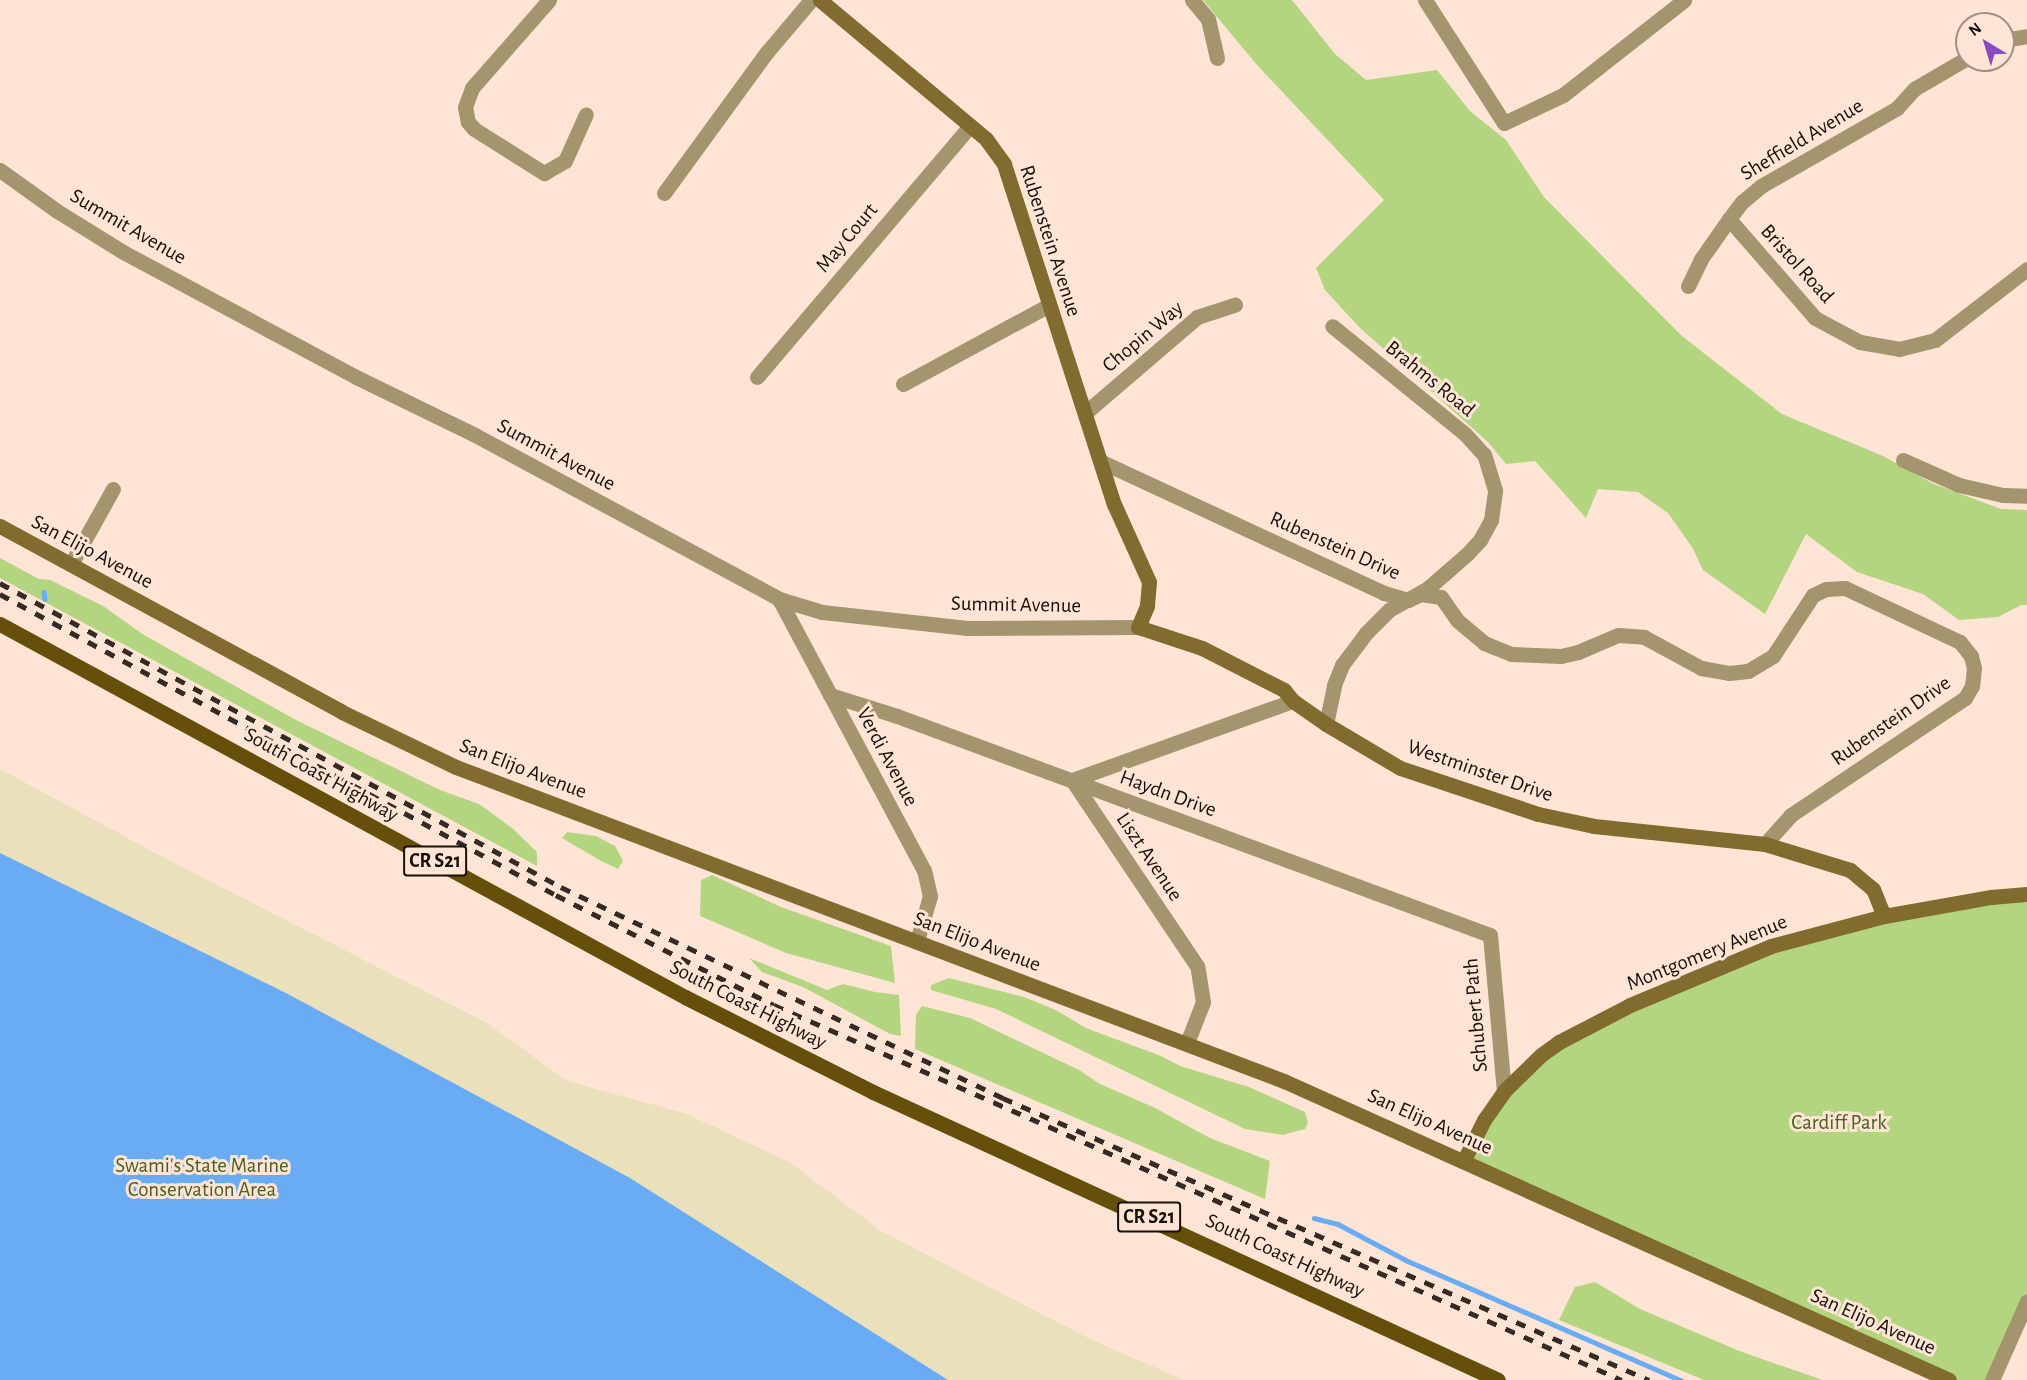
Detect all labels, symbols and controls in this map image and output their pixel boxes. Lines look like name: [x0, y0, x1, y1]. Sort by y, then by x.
north arrow: [1955, 12, 2015, 72]
text: N: [1966, 20, 1984, 39]
street label: Sheffield Avenue: [1736, 93, 1868, 187]
street label: Rubenstein Avenue: [1014, 162, 1086, 320]
street label: Summit Avenue: [65, 184, 191, 270]
street label: May Court: [811, 198, 883, 278]
street label: Bristol Road: [1755, 219, 1839, 309]
street label: Chopin Way: [1097, 296, 1189, 378]
street label: Brahms Road: [1380, 335, 1480, 423]
street label: Summit Avenue: [493, 413, 619, 497]
street label: Rubenstein Drive: [1266, 506, 1404, 586]
street label: San Elijo Avenue: [27, 509, 157, 595]
street label: Summit Avenue: [951, 591, 1081, 619]
street label: Rubenstein Drive: [1826, 670, 1956, 772]
street label: Verdi Avenue: [851, 703, 923, 811]
street label: South Coast Highway: [239, 722, 403, 828]
street label: San Elijo Avenue: [456, 733, 590, 805]
street label: Westminster Drive: [1404, 734, 1556, 808]
street label: Haydn Drive: [1116, 765, 1220, 823]
street label: Liszt Avenue: [1110, 808, 1188, 906]
road number: CR S21: [402, 844, 468, 878]
street label: San Elijo Avenue: [910, 906, 1044, 978]
street label: Montgomery Avenue: [1623, 909, 1791, 997]
street label: South Coast Highway: [665, 955, 831, 1055]
street label: Schubert Path: [1458, 957, 1494, 1073]
street label: San Elijo Avenue: [1364, 1083, 1496, 1161]
park label: Cardiff Park: [1791, 1110, 1887, 1136]
park label: Swami's State Marine Conservation Area: [115, 1153, 289, 1203]
road number: CR S21: [1116, 1200, 1182, 1234]
street label: South Coast Highway: [1202, 1208, 1368, 1304]
street label: San Elijo Avenue: [1807, 1283, 1939, 1361]

